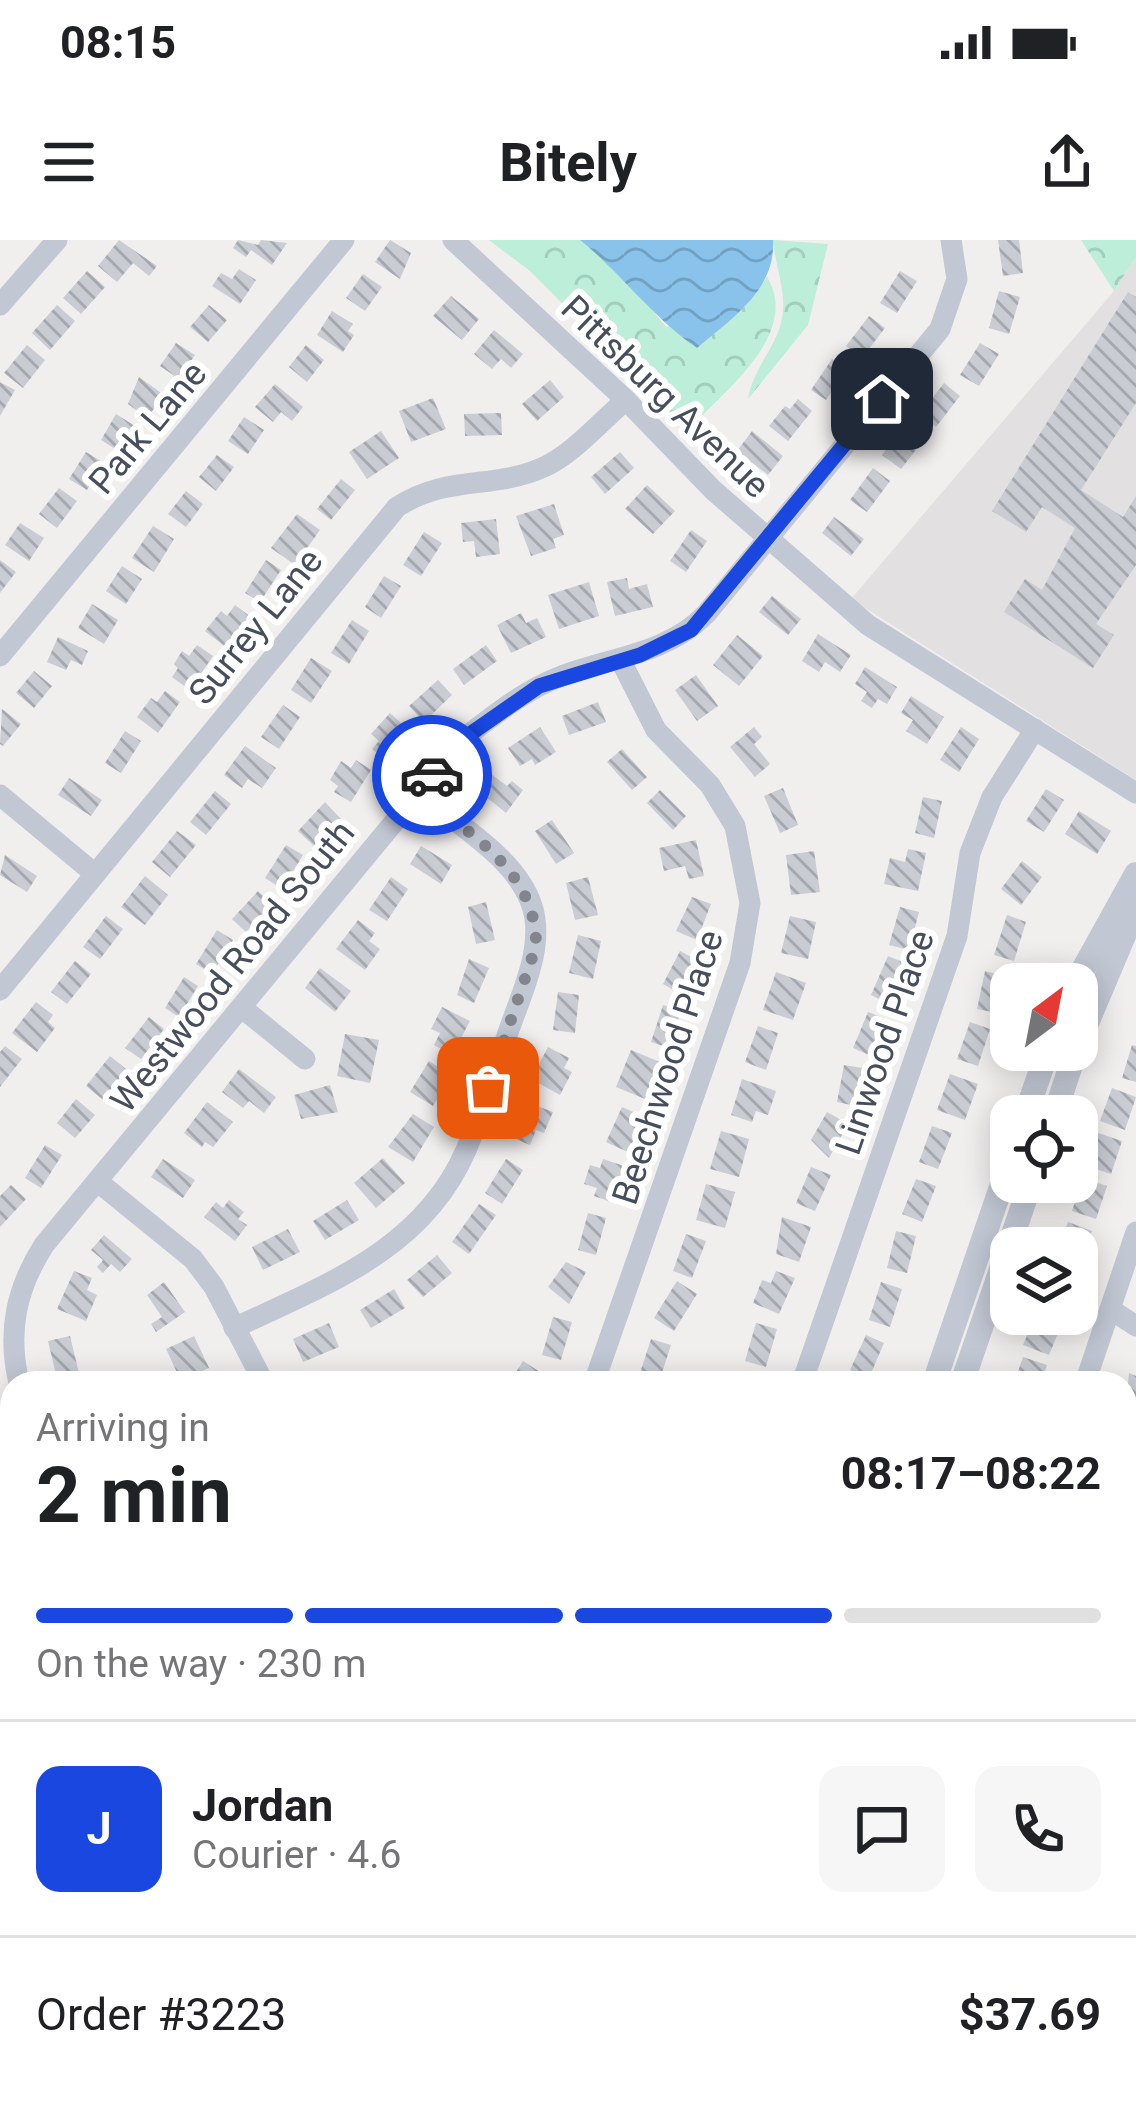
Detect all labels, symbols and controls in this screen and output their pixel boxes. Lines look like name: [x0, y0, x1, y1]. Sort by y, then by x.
text: 08:15: [60, 16, 176, 69]
icon: menu: [36, 129, 102, 195]
icon: share: [1034, 129, 1100, 195]
text: Bitely: [499, 131, 637, 194]
street label: Pittsburg Avenue: [553, 287, 778, 506]
pin: [831, 348, 933, 450]
street label: Park Lane: [80, 353, 215, 502]
icon: home: [849, 366, 915, 432]
street label: Surrey Lane: [180, 540, 331, 713]
courier: [372, 715, 492, 835]
icon: car: [399, 742, 465, 808]
street label: Westwood Road South: [102, 812, 363, 1121]
street label: Beechwood Place: [604, 925, 732, 1210]
street label: Linwood Place: [827, 925, 943, 1160]
north arrow: [990, 963, 1098, 1071]
map controls: [990, 963, 1098, 1335]
pin: [437, 1037, 539, 1139]
icon: bag: [455, 1055, 521, 1121]
button: locate: [990, 1095, 1098, 1203]
button: layers: [990, 1227, 1098, 1335]
text: Arriving in: [36, 1405, 210, 1451]
text: 08:17–08:22: [841, 1447, 1101, 1500]
text: 2 min: [36, 1450, 232, 1541]
text: On the way · 230 m: [36, 1641, 367, 1687]
button: chat: [819, 1766, 945, 1892]
button: phone: [975, 1766, 1101, 1892]
text: Jordan: [192, 1779, 333, 1832]
text: J: [86, 1802, 112, 1855]
text: Courier · 4.6: [192, 1832, 401, 1878]
text: Order #3223: [36, 1988, 286, 2041]
text: $37.69: [959, 1988, 1101, 2041]

